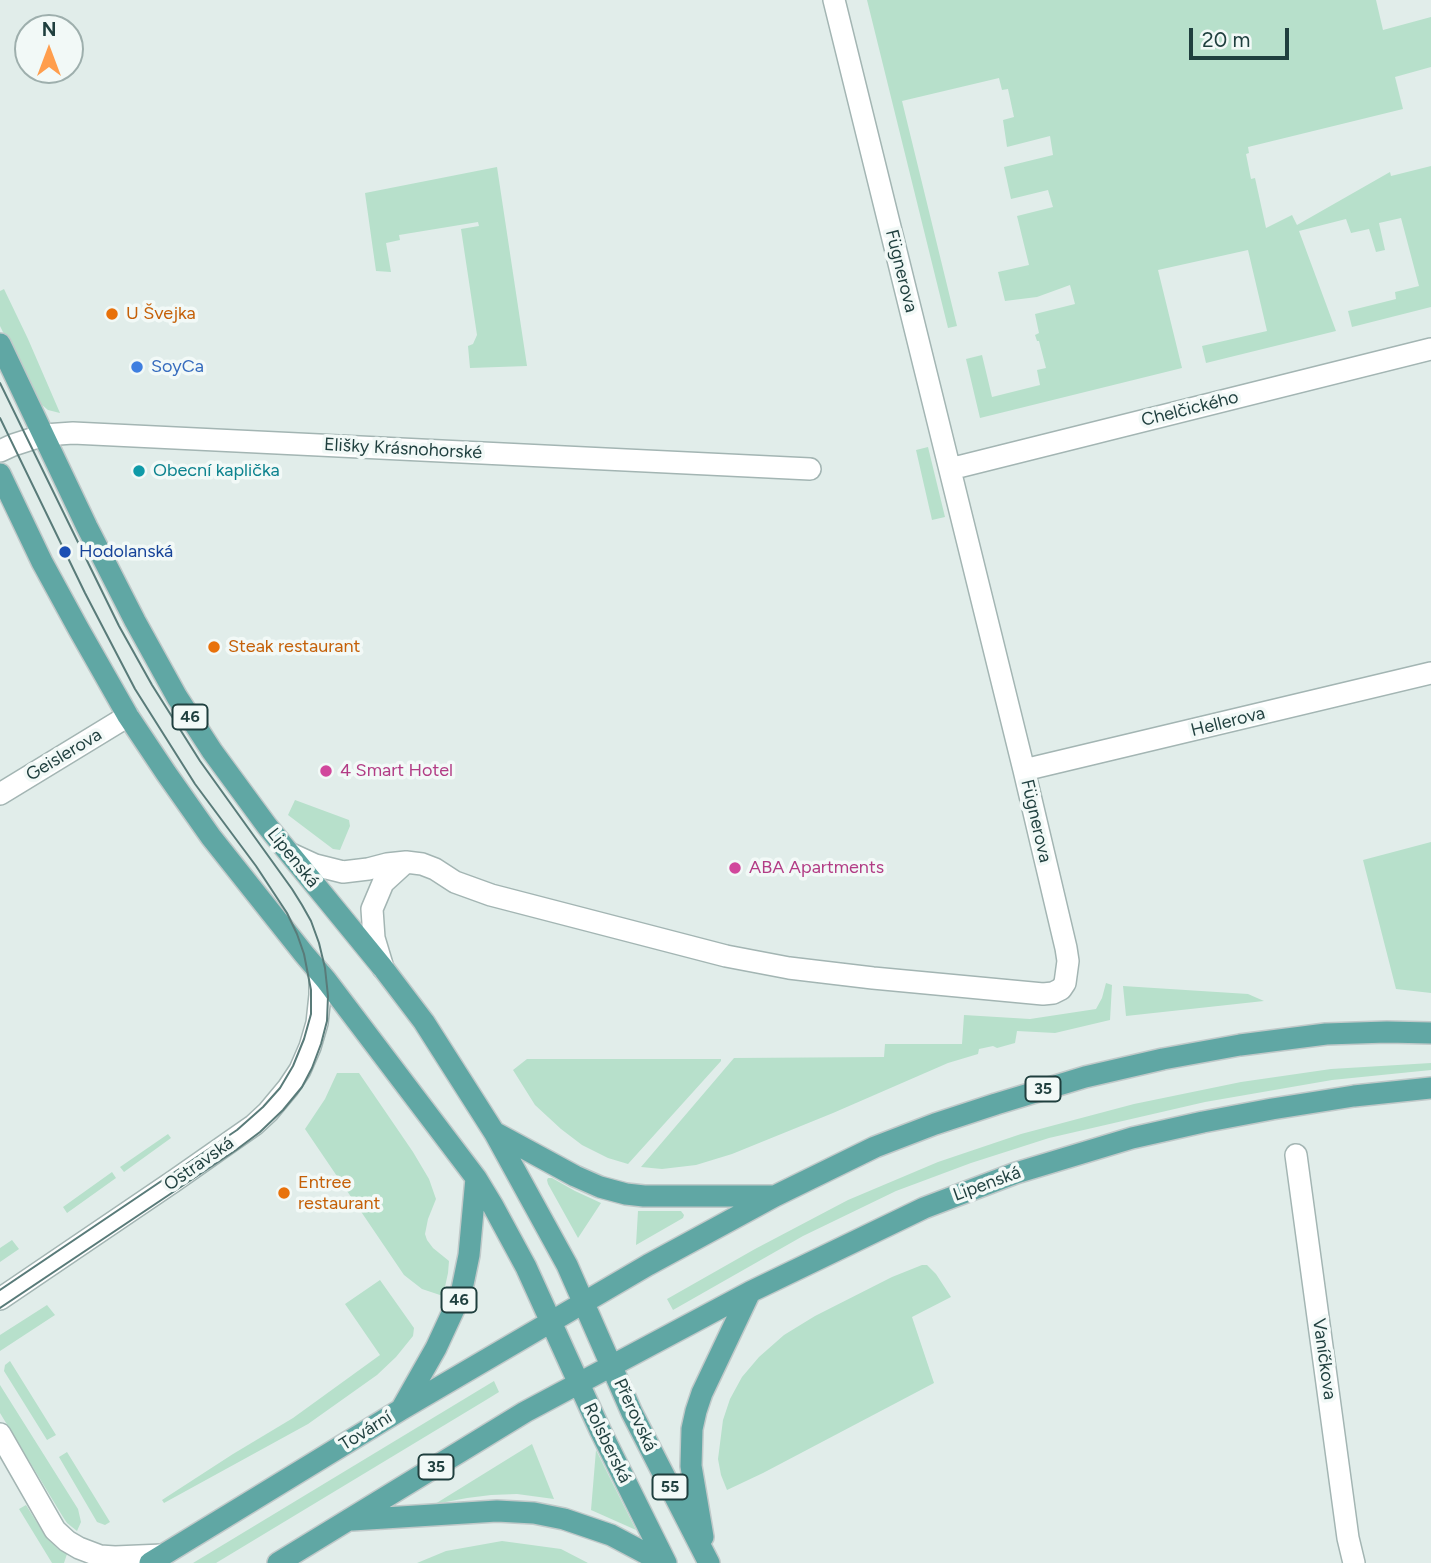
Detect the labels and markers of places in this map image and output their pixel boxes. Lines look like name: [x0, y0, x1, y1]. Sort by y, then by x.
place label: U Švejka: [126, 303, 196, 325]
marker: U Švejka: [104, 306, 120, 322]
place label: SoyCa: [151, 356, 204, 378]
marker: SoyCa: [129, 359, 145, 375]
place label: Obecní kaplička: [153, 460, 280, 482]
marker: Obecní kaplička: [131, 463, 147, 479]
place label: Hodolanská: [79, 541, 173, 563]
marker: Hodolanská: [57, 544, 73, 560]
place label: Steak restaurant: [228, 636, 360, 658]
marker: Steak restaurant: [206, 639, 222, 655]
place label: 4 Smart Hotel: [340, 760, 453, 782]
marker: 4 Smart Hotel: [318, 763, 334, 779]
place label: ABA Apartments: [749, 857, 884, 879]
marker: ABA Apartments: [727, 860, 743, 876]
place label: Entree restaurant: [298, 1172, 380, 1214]
marker: Entree restaurant: [276, 1185, 292, 1201]

